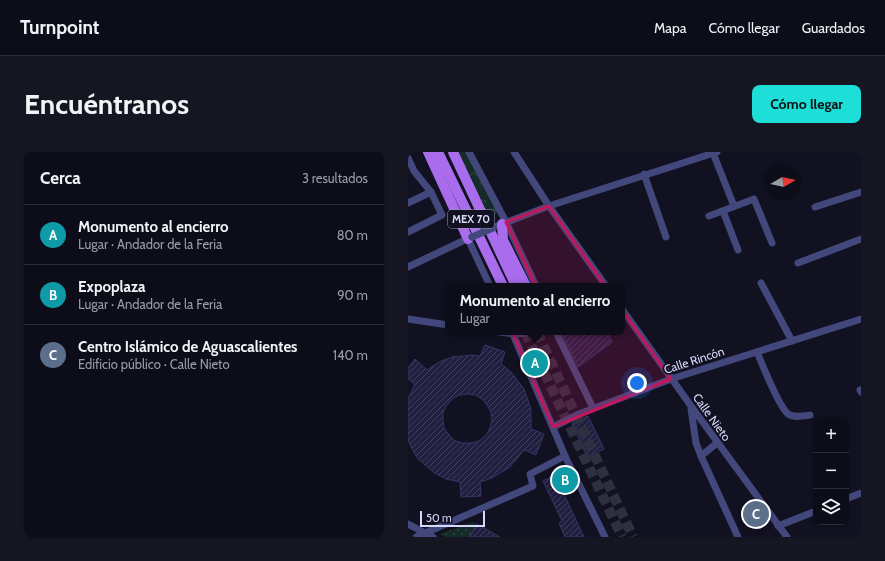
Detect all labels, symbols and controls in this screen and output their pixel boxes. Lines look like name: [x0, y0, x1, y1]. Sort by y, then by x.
text: Turnpoint: [20, 16, 99, 39]
text: Mapa: [654, 19, 687, 37]
text: Cómo llegar: [709, 19, 780, 37]
text: Guardados: [802, 19, 865, 37]
button: Cómo llegar: [752, 85, 861, 123]
text: Encuéntranos: [24, 87, 189, 121]
north arrow: [765, 164, 801, 200]
text: Cerca: [40, 168, 81, 188]
text: 3 resultados: [302, 170, 368, 186]
road number: MEX 70: [448, 210, 494, 228]
text: Monumento al encierro: [78, 218, 229, 236]
text: A: [49, 227, 57, 243]
text: 80 m: [337, 227, 368, 243]
text: Lugar · Andador de la Feria: [78, 236, 222, 252]
text: Expoplaza: [78, 278, 146, 296]
popup: [445, 283, 625, 335]
text: B: [49, 287, 57, 303]
text: 90 m: [337, 287, 368, 303]
text: Monumento al encierro: [460, 292, 610, 310]
text: Lugar · Andador de la Feria: [78, 296, 222, 312]
text: Lugar: [460, 310, 490, 326]
text: Centro Islámico de Aguascalientes: [78, 338, 297, 356]
street label: Calle Rincón: [662, 343, 726, 377]
text: C: [49, 347, 57, 363]
text: 140 m: [333, 347, 368, 363]
pin: A: [522, 348, 548, 378]
text: Edificio público · Calle Nieto: [78, 356, 230, 372]
your location: [627, 373, 647, 393]
street label: Calle Nieto: [690, 390, 735, 444]
map controls: [813, 417, 849, 525]
button: +: [813, 417, 849, 453]
button: −: [813, 453, 849, 489]
pin: B: [552, 465, 578, 495]
button: layers: [813, 489, 849, 525]
pin: C: [743, 499, 769, 529]
scale bar: [420, 509, 485, 528]
text: 50 m: [426, 511, 452, 525]

